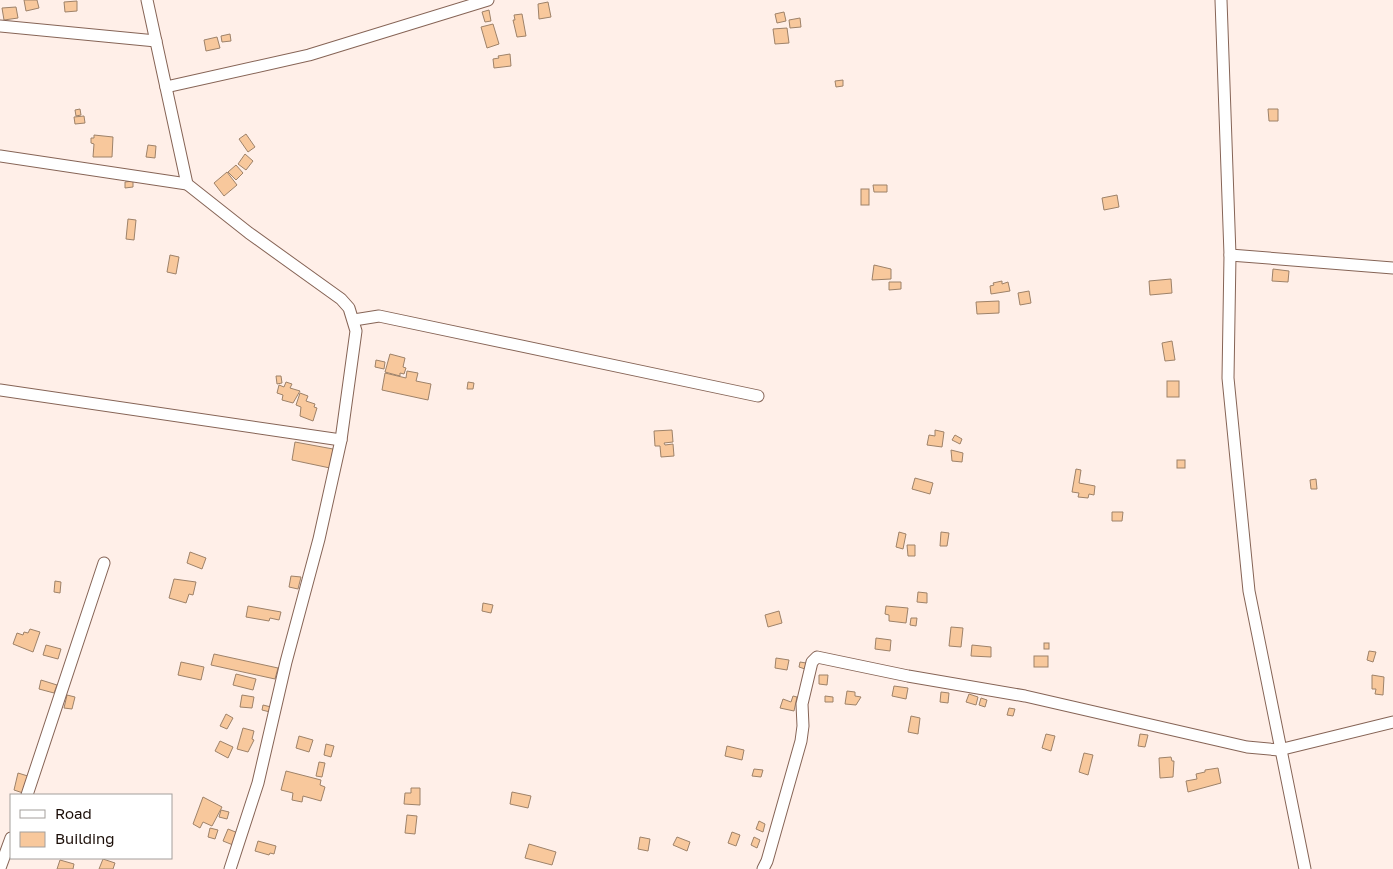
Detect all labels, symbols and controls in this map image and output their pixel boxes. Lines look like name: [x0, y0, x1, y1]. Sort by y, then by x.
legend: [10, 794, 172, 859]
text: Road: [55, 804, 92, 822]
text: Building: [55, 829, 115, 847]

